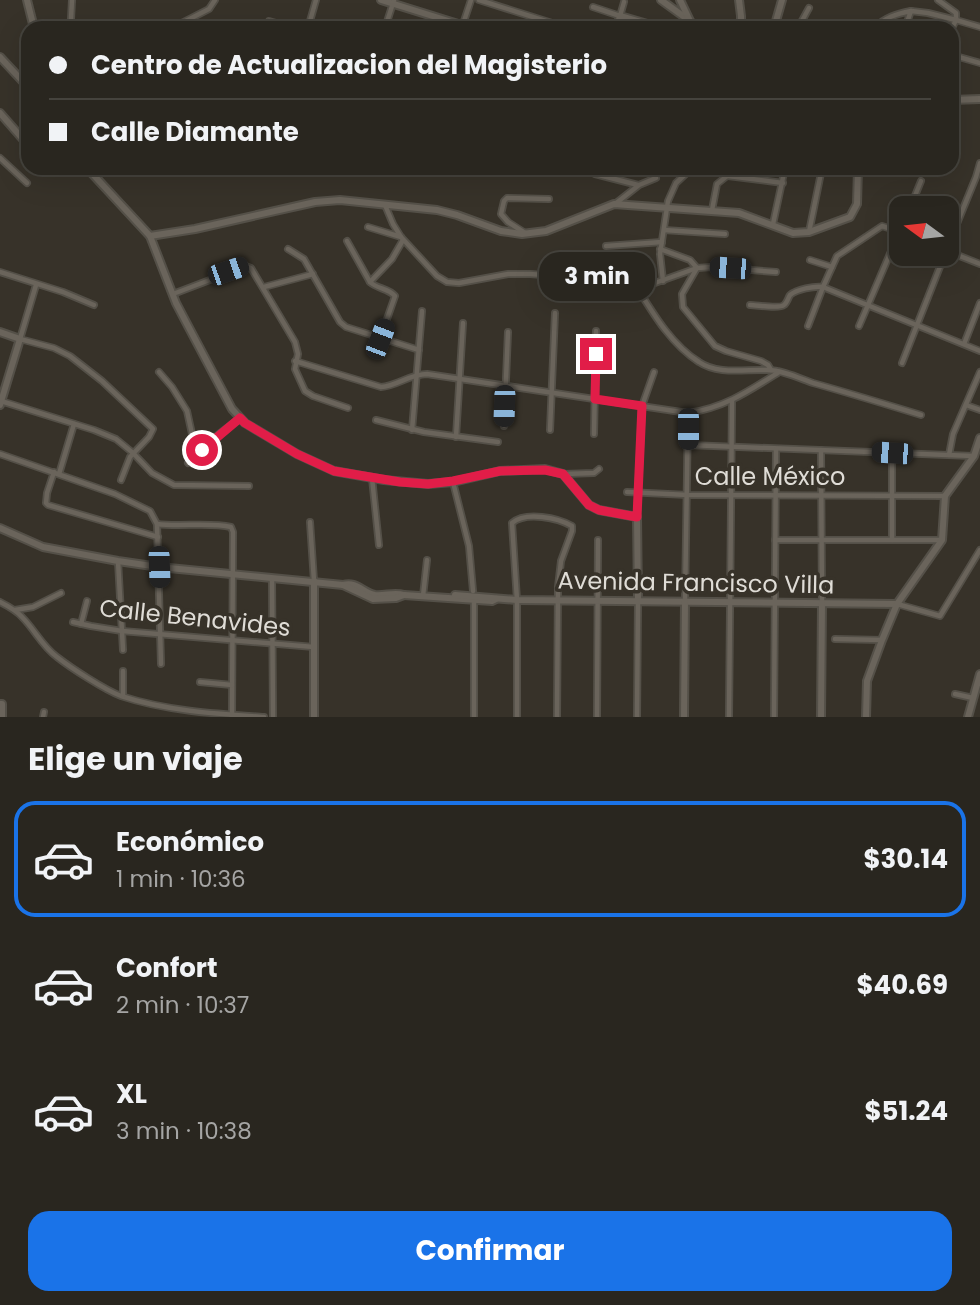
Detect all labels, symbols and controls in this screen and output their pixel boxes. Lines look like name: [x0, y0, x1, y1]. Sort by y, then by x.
text: Centro de Actualizacion del Magisterio: [91, 47, 607, 83]
text: Calle Diamante: [91, 114, 299, 150]
north arrow: [889, 196, 959, 266]
map controls: [889, 196, 959, 266]
callout: 3 min: [538, 252, 654, 302]
car: [205, 254, 252, 288]
car: [709, 256, 752, 280]
text: 3 min: [564, 260, 630, 292]
car: [363, 316, 398, 362]
route end: [580, 338, 612, 370]
car: [493, 385, 516, 427]
car: [678, 408, 699, 450]
route start: [186, 434, 218, 466]
car: [871, 441, 914, 465]
street label: Calle México: [695, 460, 845, 493]
car: [148, 546, 171, 588]
street label: Avenida Francisco Villa: [557, 564, 835, 601]
street label: Calle Benavides: [98, 591, 292, 644]
text: Elige un viaje: [28, 736, 243, 781]
text: Económico: [116, 824, 264, 860]
icon: car: [32, 828, 95, 891]
text: $30.14: [863, 841, 948, 877]
text: 1 min · 10:36: [116, 863, 246, 895]
text: Confort: [116, 950, 218, 986]
icon: car: [32, 954, 95, 1017]
text: $40.69: [856, 967, 948, 1003]
text: 2 min · 10:37: [116, 989, 249, 1021]
text: XL: [116, 1076, 147, 1112]
icon: car: [32, 1080, 95, 1143]
text: $51.24: [864, 1093, 948, 1129]
text: 3 min · 10:38: [116, 1115, 252, 1147]
button: Confirmar: [28, 1211, 952, 1291]

